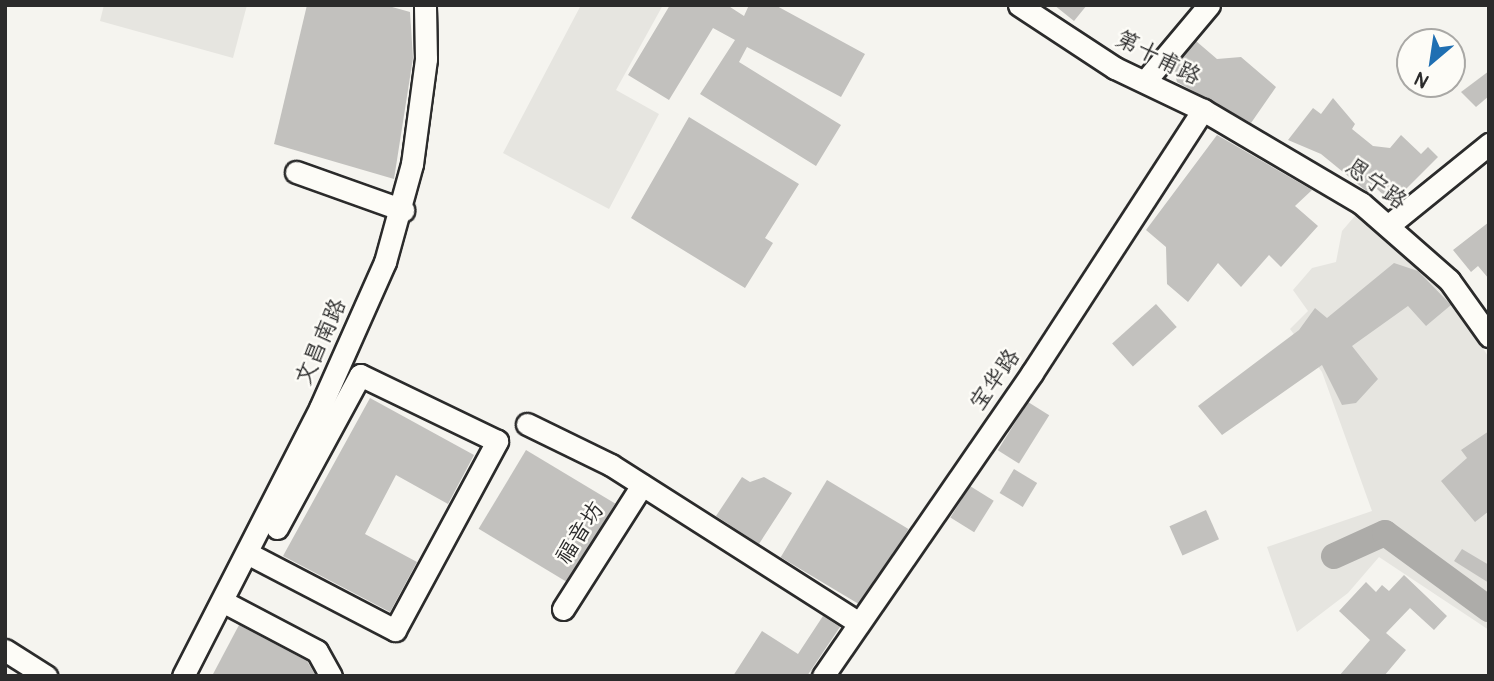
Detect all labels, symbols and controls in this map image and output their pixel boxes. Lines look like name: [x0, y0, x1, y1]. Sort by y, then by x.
street label: 第十甫路: [1111, 25, 1205, 91]
north arrow: [1396, 28, 1466, 98]
text: N: [1410, 66, 1433, 93]
street label: 恩宁路: [1340, 153, 1412, 215]
street label: 文昌南路: [290, 294, 352, 390]
street label: 宝华路: [964, 344, 1026, 416]
street label: 福音坊: [550, 497, 610, 569]

